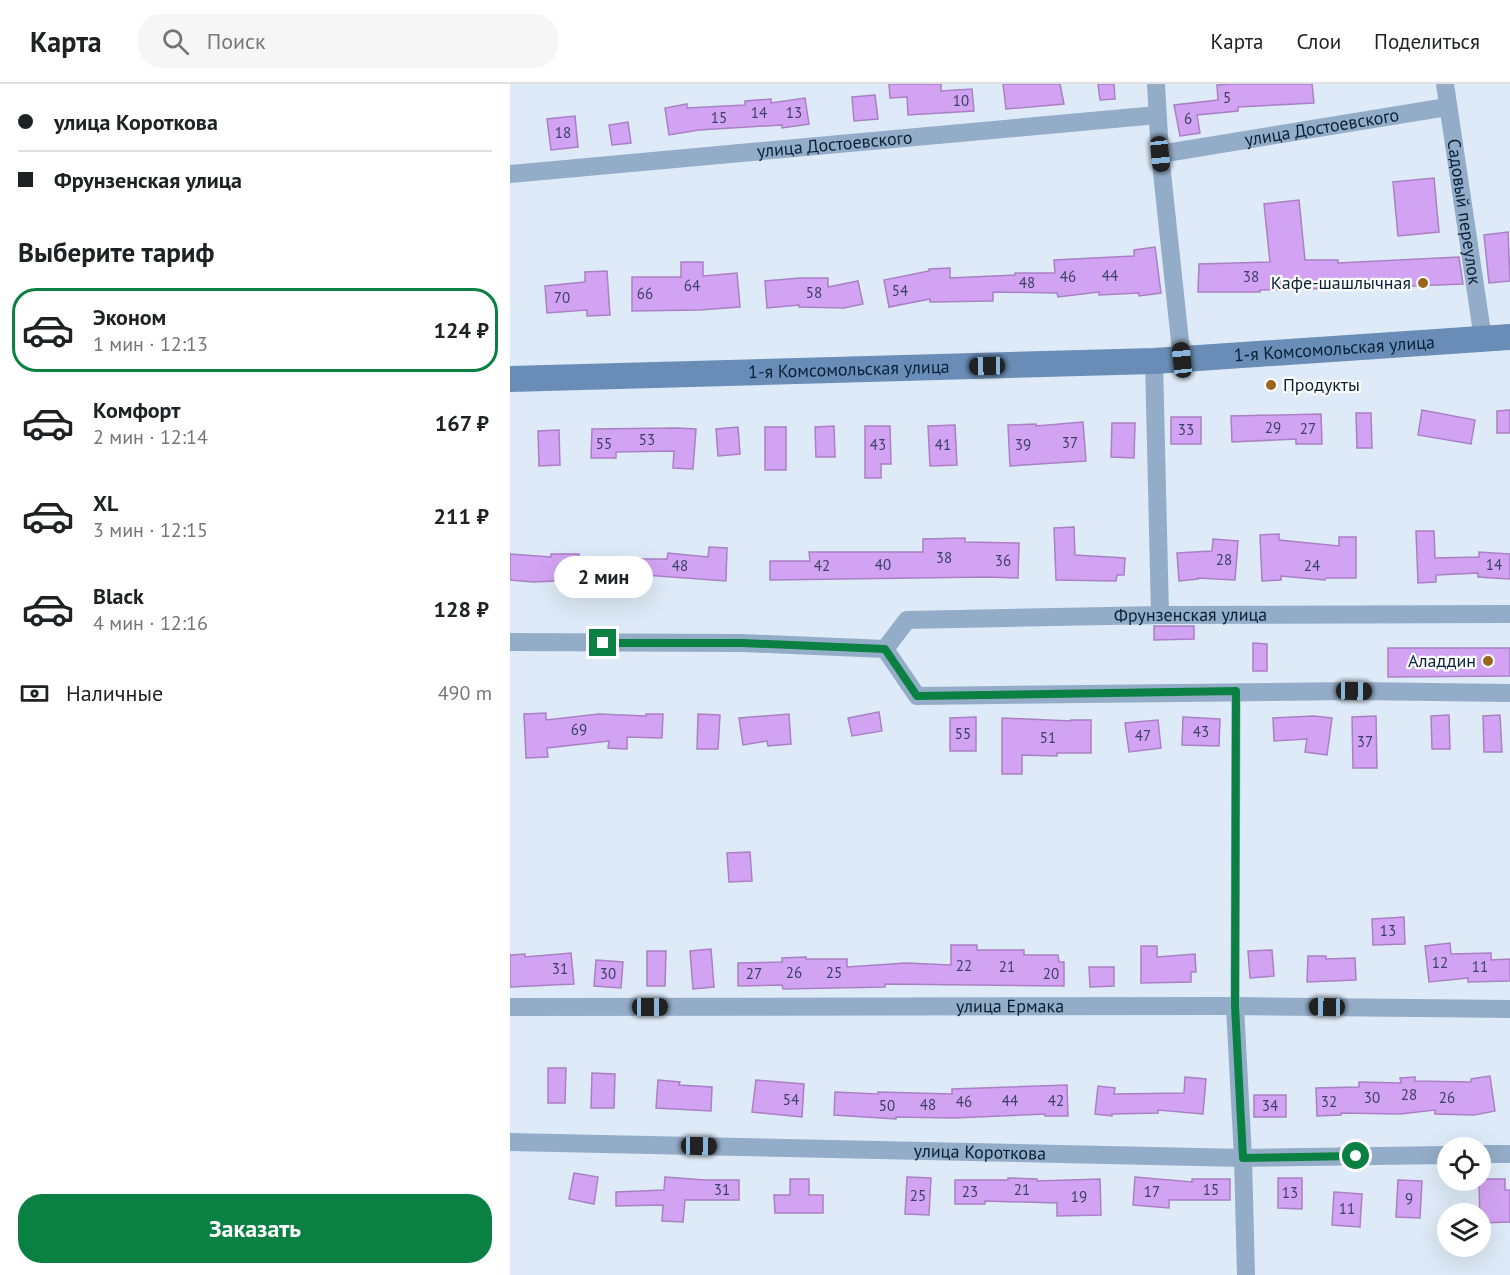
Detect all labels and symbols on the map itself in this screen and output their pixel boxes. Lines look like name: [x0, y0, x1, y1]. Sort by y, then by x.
house number: 5: [1223, 88, 1231, 107]
house number: 10: [953, 91, 969, 110]
house number: 14: [751, 103, 767, 122]
house number: 13: [786, 103, 802, 122]
street label: улица Достоевского: [1243, 103, 1401, 151]
house number: 15: [711, 108, 727, 127]
house number: 6: [1184, 109, 1192, 128]
house number: 18: [555, 123, 571, 142]
street label: улица Достоевского: [756, 125, 913, 162]
car: [1149, 135, 1171, 173]
street label: Садовый переулок: [1442, 137, 1487, 286]
house number: 44: [1102, 266, 1118, 285]
house number: 46: [1060, 267, 1076, 286]
house number: 38: [1243, 267, 1259, 286]
place label: Кафе-шашлычная: [1271, 271, 1411, 294]
house number: 48: [1019, 273, 1035, 292]
house number: 64: [684, 276, 700, 295]
marker: Кафе-шашлычная: [1416, 276, 1430, 290]
house number: 54: [892, 281, 908, 300]
house number: 58: [806, 283, 822, 302]
house number: 66: [637, 284, 653, 303]
house number: 70: [554, 288, 570, 307]
street label: 1-я Комсомольская улица: [1233, 330, 1436, 367]
car: [1171, 341, 1193, 379]
street label: 1-я Комсомольская улица: [748, 355, 950, 383]
car: [969, 357, 1005, 375]
place label: Продукты: [1283, 373, 1360, 396]
marker: Продукты: [1264, 378, 1278, 392]
house number: 29: [1265, 418, 1281, 437]
house number: 27: [1300, 419, 1316, 438]
house number: 33: [1178, 420, 1194, 439]
house number: 53: [639, 430, 655, 449]
house number: 37: [1062, 433, 1078, 452]
house number: 55: [596, 434, 612, 453]
house number: 43: [870, 435, 886, 454]
house number: 41: [935, 435, 951, 454]
house number: 39: [1015, 435, 1031, 454]
house number: 38: [936, 548, 952, 567]
house number: 28: [1216, 550, 1232, 569]
house number: 36: [995, 551, 1011, 570]
house number: 40: [875, 555, 891, 574]
house number: 14: [1486, 555, 1502, 574]
callout: 2 мин: [554, 556, 652, 598]
house number: 48: [672, 556, 688, 575]
house number: 42: [814, 556, 830, 575]
house number: 24: [1304, 556, 1320, 575]
street label: Фрунзенская улица: [1114, 603, 1267, 627]
route end: [589, 629, 616, 656]
place label: Аладдин: [1408, 649, 1476, 672]
marker: Аладдин: [1481, 654, 1495, 668]
car: [1336, 682, 1372, 700]
house number: 69: [571, 720, 587, 739]
house number: 43: [1193, 722, 1209, 741]
house number: 55: [955, 724, 971, 743]
house number: 47: [1135, 726, 1151, 745]
house number: 51: [1040, 728, 1056, 747]
house number: 37: [1357, 732, 1373, 751]
house number: 13: [1380, 921, 1396, 940]
house number: 12: [1432, 953, 1448, 972]
house number: 22: [956, 956, 972, 975]
house number: 21: [999, 957, 1015, 976]
house number: 11: [1472, 957, 1488, 976]
house number: 31: [552, 959, 568, 978]
house number: 26: [786, 963, 802, 982]
house number: 25: [826, 963, 842, 982]
house number: 30: [600, 964, 616, 983]
house number: 27: [746, 964, 762, 983]
house number: 20: [1043, 964, 1059, 983]
street label: улица Ермака: [956, 994, 1064, 1017]
car: [632, 998, 668, 1016]
car: [1309, 998, 1345, 1016]
house number: 28: [1401, 1085, 1417, 1104]
house number: 30: [1364, 1088, 1380, 1107]
house number: 26: [1439, 1088, 1455, 1107]
house number: 54: [783, 1090, 799, 1109]
house number: 44: [1002, 1091, 1018, 1110]
house number: 42: [1048, 1091, 1064, 1110]
house number: 46: [956, 1092, 972, 1111]
house number: 32: [1321, 1092, 1337, 1111]
house number: 48: [920, 1095, 936, 1114]
house number: 50: [879, 1096, 895, 1115]
house number: 34: [1262, 1096, 1278, 1115]
car: [681, 1137, 717, 1155]
street label: улица Короткова: [913, 1139, 1046, 1165]
route start: [1342, 1142, 1369, 1169]
house number: 31: [714, 1180, 730, 1199]
house number: 21: [1014, 1180, 1030, 1199]
house number: 15: [1203, 1180, 1219, 1199]
house number: 23: [962, 1182, 978, 1201]
house number: 17: [1144, 1182, 1160, 1201]
house number: 13: [1282, 1183, 1298, 1202]
house number: 25: [910, 1186, 926, 1205]
house number: 19: [1071, 1187, 1087, 1206]
house number: 9: [1405, 1189, 1413, 1208]
house number: 11: [1339, 1199, 1355, 1218]

